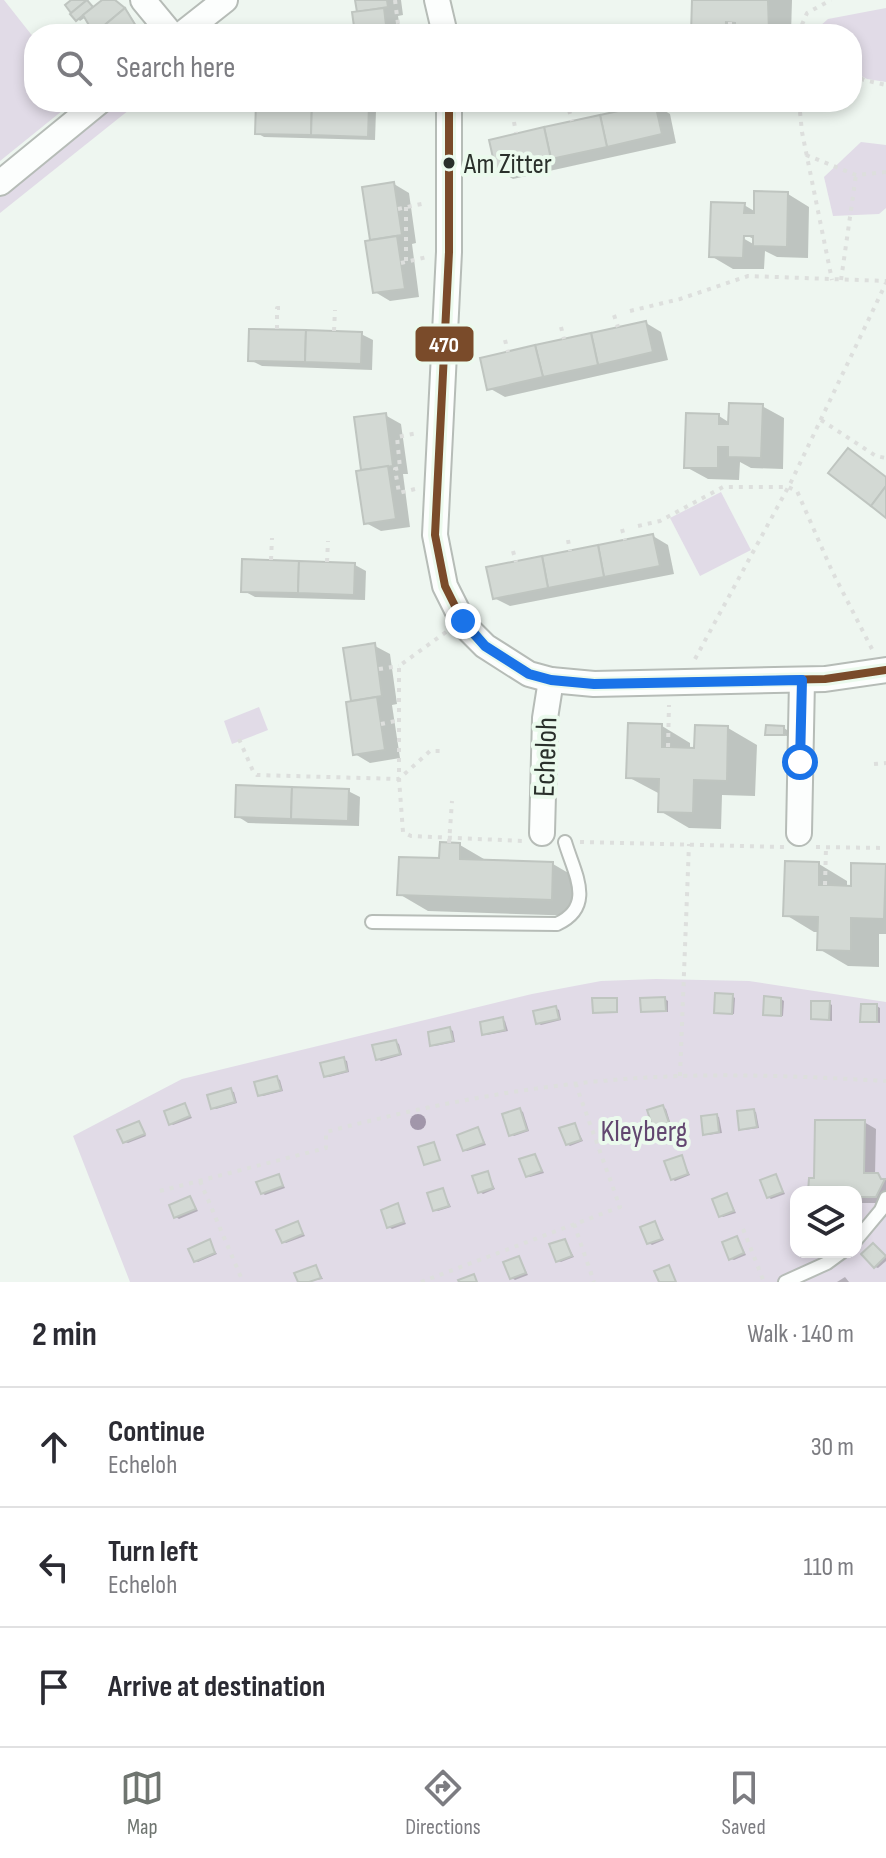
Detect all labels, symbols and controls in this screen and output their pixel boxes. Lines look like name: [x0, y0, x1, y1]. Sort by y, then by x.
search box: [24, 24, 862, 112]
icon: search: [52, 46, 96, 90]
text: Search here: [116, 50, 235, 86]
place label: Am Zitter: [463, 148, 552, 181]
marker: Am Zitter: [441, 155, 457, 171]
line badge: 470: [414, 325, 475, 363]
text: 470: [429, 332, 459, 359]
route end: [445, 603, 481, 639]
street label: Echeloh: [527, 716, 565, 798]
route start: [782, 744, 818, 780]
park label: Kleyberg: [601, 1114, 687, 1150]
map controls: [790, 1186, 862, 1258]
button: layers: [790, 1186, 862, 1258]
text: 2 min: [32, 1314, 97, 1355]
text: Walk · 140 m: [747, 1319, 854, 1350]
text: Continue: [108, 1414, 205, 1450]
icon: ahead: [32, 1425, 76, 1469]
text: 30 m: [811, 1432, 854, 1463]
text: Echeloh: [108, 1450, 177, 1481]
text: Turn left: [108, 1534, 198, 1570]
icon: left: [32, 1545, 76, 1589]
text: 110 m: [803, 1552, 854, 1583]
text: Echeloh: [108, 1570, 177, 1601]
icon: arrive: [32, 1665, 76, 1709]
text: Arrive at destination: [108, 1669, 325, 1705]
tab: Map: [120, 1766, 164, 1841]
tab: Directions: [405, 1766, 481, 1841]
tab: Saved: [722, 1766, 766, 1841]

